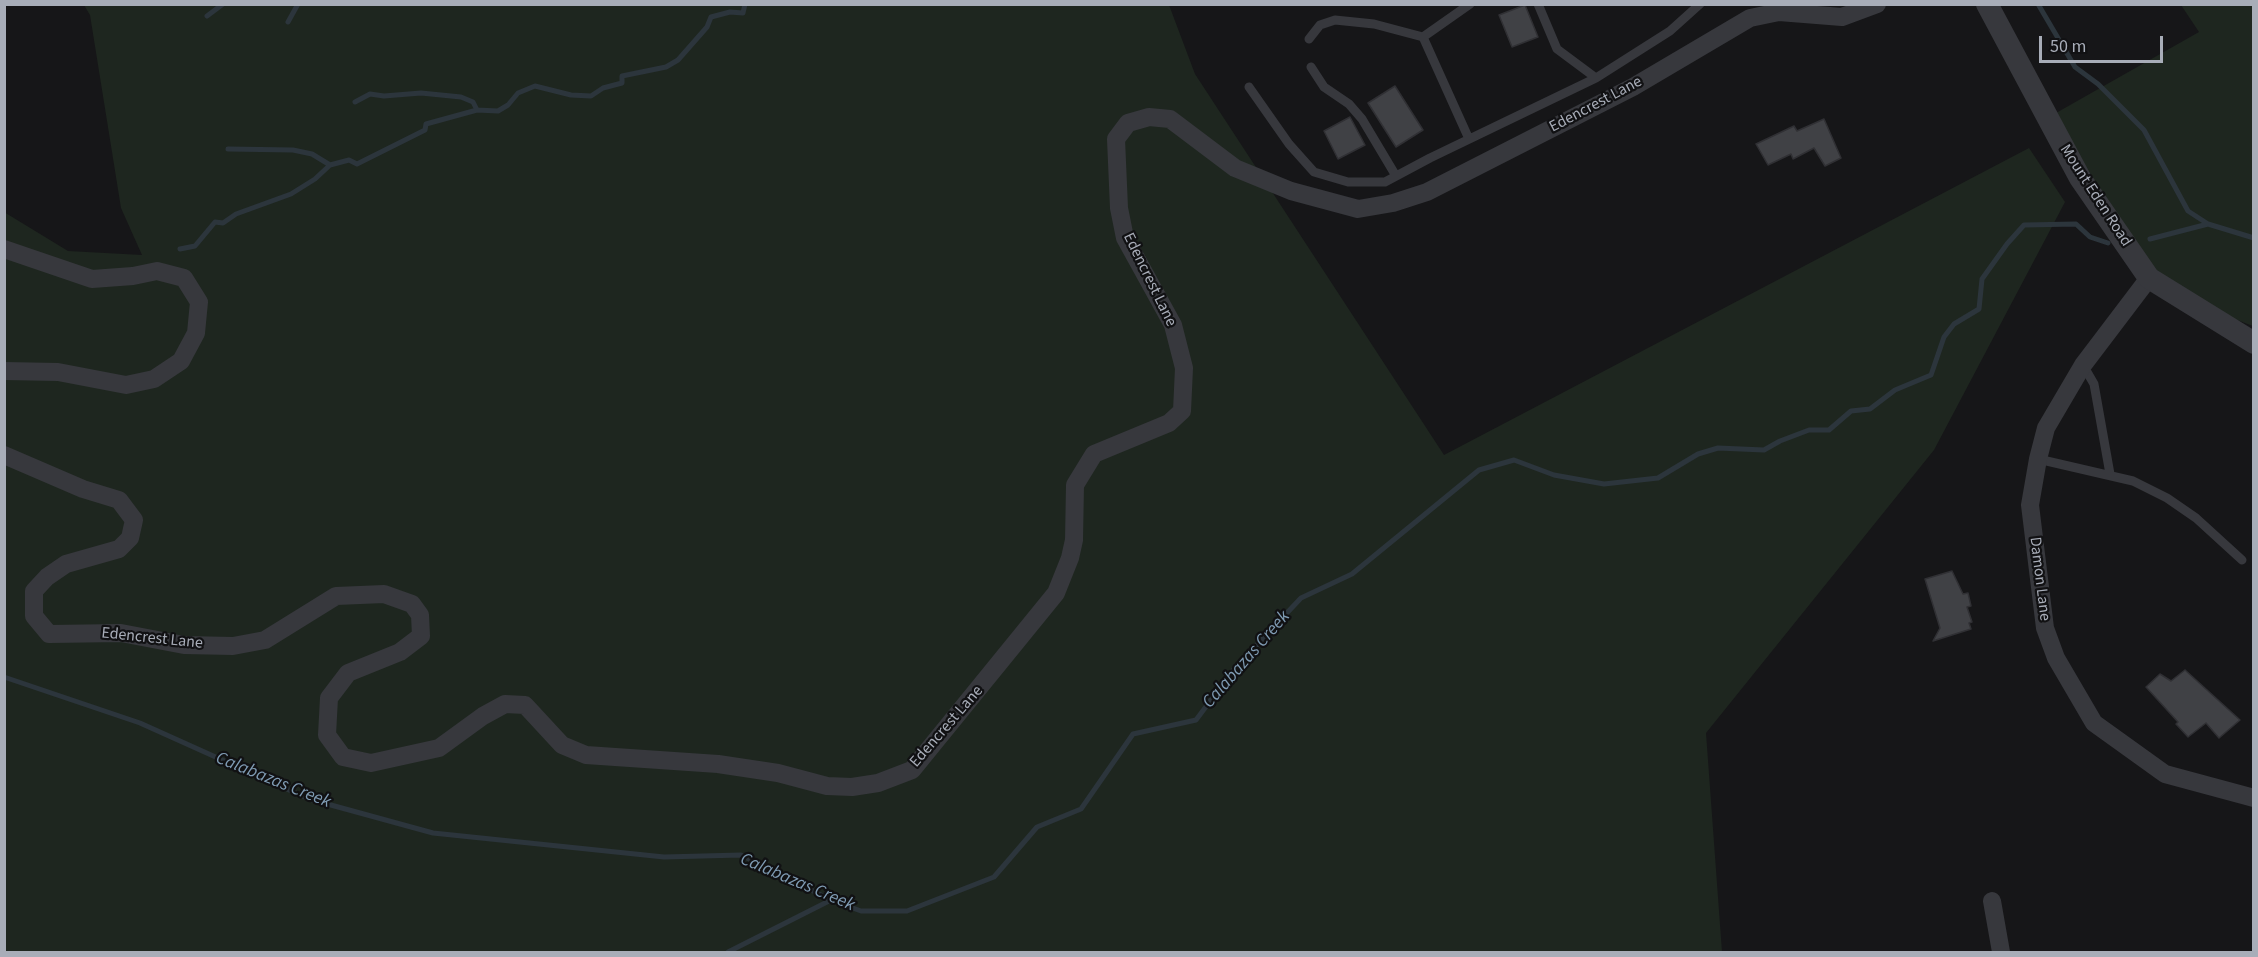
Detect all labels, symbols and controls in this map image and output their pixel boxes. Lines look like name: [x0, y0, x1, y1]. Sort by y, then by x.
scale bar: [2042, 24, 2166, 62]
text: 50 m: [2050, 34, 2086, 59]
street label: Edencrest Lane: [1546, 73, 1646, 137]
street label: Mount Eden Road: [2055, 141, 2135, 251]
street label: Edencrest Lane: [1118, 230, 1180, 330]
street label: Damon Lane: [2024, 536, 2054, 622]
water label: Calabazas Creek: [1199, 607, 1295, 713]
street label: Edencrest Lane: [100, 624, 204, 654]
street label: Edencrest Lane: [906, 682, 988, 772]
water label: Calabazas Creek: [212, 748, 334, 814]
water label: Calabazas Creek: [736, 849, 858, 917]

